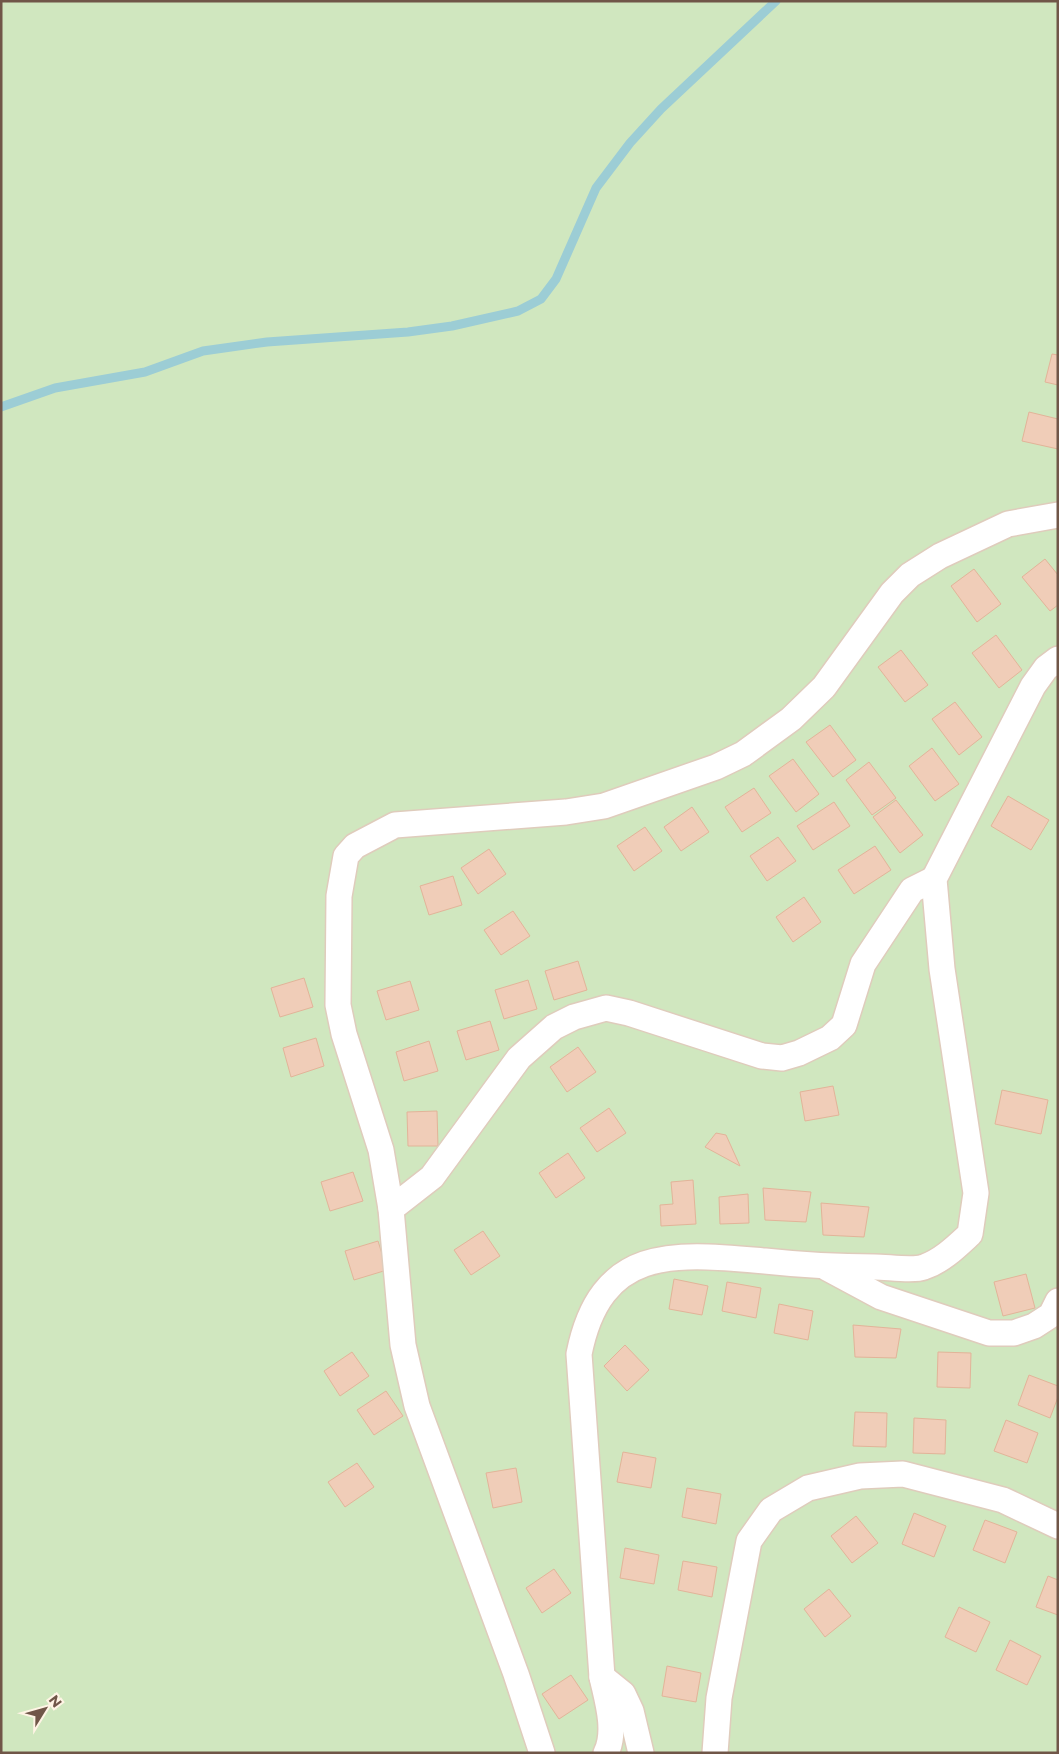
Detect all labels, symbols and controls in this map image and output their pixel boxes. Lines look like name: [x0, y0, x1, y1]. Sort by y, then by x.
north arrow: [20, 1684, 70, 1734]
text: N: [45, 1691, 66, 1711]

